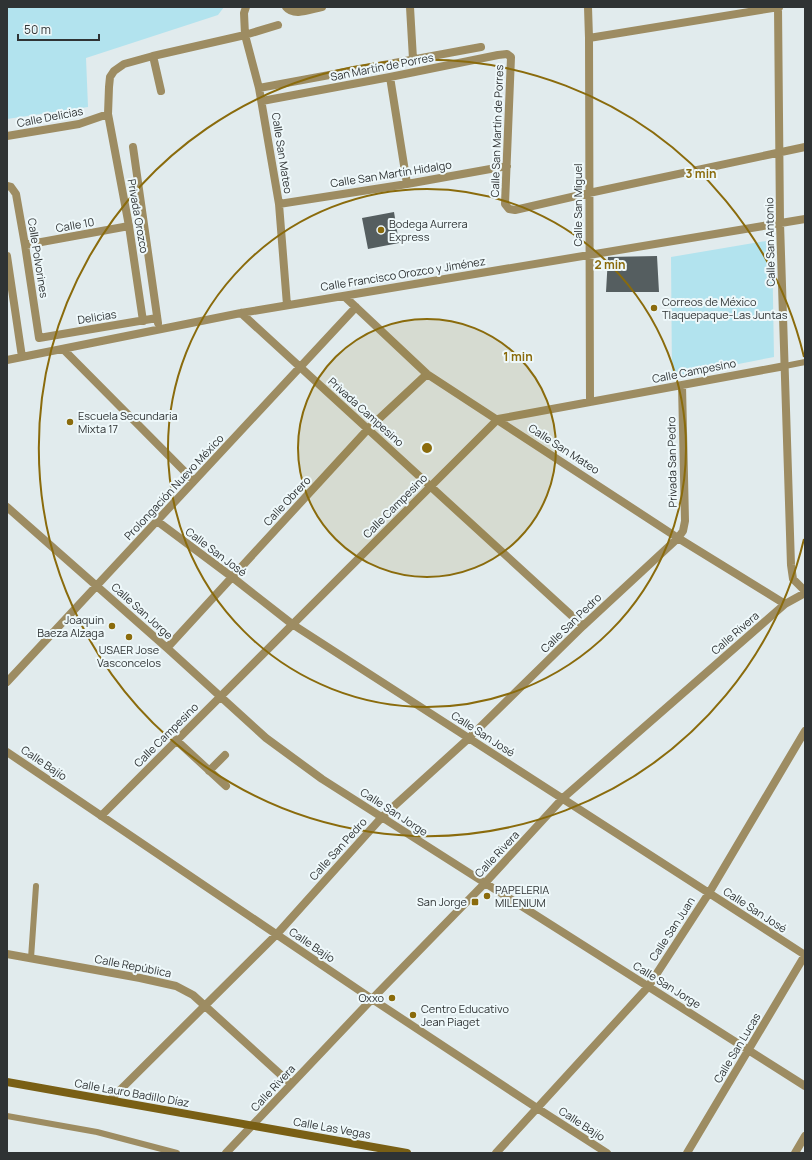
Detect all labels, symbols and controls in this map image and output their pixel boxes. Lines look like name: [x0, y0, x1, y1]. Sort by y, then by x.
scale bar: [18, 16, 99, 42]
text: 50 m: [24, 21, 51, 38]
street label: San Martín de Porres: [329, 49, 435, 84]
street label: Calle San Martín de Porres: [487, 64, 506, 198]
street label: Calle Delicias: [16, 103, 84, 130]
street label: Calle San Mateo: [269, 111, 296, 195]
street label: Calle San Martín Hidalgo: [329, 156, 453, 191]
street label: Calle San Miguel: [570, 163, 585, 247]
text: 3 min: [685, 165, 717, 182]
street label: Privada Orozco: [125, 178, 153, 255]
street label: Calle San Antonio: [761, 197, 778, 287]
street label: Calle 10: [55, 214, 95, 235]
place label: Bodega Aurrera Express: [389, 216, 468, 244]
street label: Calle Polvorines: [25, 217, 52, 299]
marker: Bodega Aurrera Express: [376, 225, 386, 235]
street label: Calle Francisco Orozco y Jiménez: [319, 253, 487, 294]
text: 2 min: [594, 256, 626, 273]
place label: Correos de México Tlaquepaque-Las Juntas: [662, 294, 788, 322]
marker: Correos de México Tlaquepaque-Las Juntas: [649, 303, 659, 313]
street label: Delicias: [76, 306, 118, 327]
text: 1 min: [503, 348, 533, 365]
street label: Calle Campesino: [651, 355, 738, 386]
street label: Privada Campesino: [325, 374, 408, 450]
place label: Escuela Secundaria Mixta 17: [78, 408, 178, 436]
street label: Privada San Pedro: [663, 416, 680, 508]
marker: Escuela Secundaria Mixta 17: [65, 417, 75, 427]
street label: Calle San Mateo: [526, 420, 603, 477]
street label: Prolongación Nuevo México: [121, 430, 227, 543]
centre of rings: [420, 441, 434, 455]
street label: Calle Campesino: [359, 470, 430, 541]
street label: Calle Obrero: [260, 472, 314, 529]
street label: Calle San José: [183, 524, 250, 580]
street label: Calle San Jorge: [108, 579, 177, 643]
street label: Calle San Pedro: [537, 589, 605, 656]
street label: Calle Rivera: [708, 608, 762, 658]
place label: Joaquin Baeza Alzaga: [37, 612, 104, 640]
marker: Joaquin Baeza Alzaga: [107, 621, 117, 631]
marker: USAER Jose Vasconcelos: [124, 632, 134, 642]
place label: USAER Jose Vasconcelos: [97, 642, 161, 670]
street label: Calle Campesino: [130, 699, 201, 770]
street label: Calle San José: [449, 707, 518, 760]
street label: Calle Bajío: [18, 742, 71, 784]
street label: Calle San Jorge: [358, 784, 431, 839]
street label: Calle San Pedro: [306, 814, 370, 883]
street label: Calle Rivera: [471, 827, 522, 880]
place label: PAPELERIA MILENIUM: [495, 882, 549, 910]
street label: Calle San José: [721, 883, 790, 936]
marker: PAPELERIA MILENIUM: [482, 891, 492, 901]
place label: San Jorge: [417, 894, 468, 909]
street label: Calle San Juan: [645, 894, 698, 964]
marker: San Jorge: [470, 897, 480, 907]
street label: Calle Bajío: [286, 924, 339, 966]
street label: Calle República: [93, 951, 173, 980]
street label: Calle San Jorge: [630, 958, 705, 1012]
place label: Oxxo: [358, 990, 384, 1005]
marker: Oxxo: [387, 993, 397, 1003]
place label: Centro Educativo Jean Piaget: [421, 1001, 509, 1029]
marker: Centro Educativo Jean Piaget: [408, 1010, 418, 1020]
street label: Calle San Lucas: [710, 1010, 764, 1086]
street label: Calle Rivera: [247, 1061, 298, 1114]
street label: Calle Lauro Badillo Díaz: [74, 1075, 191, 1110]
street label: Calle Bajío: [556, 1103, 609, 1144]
street label: Calle Las Vegas: [292, 1113, 372, 1142]

